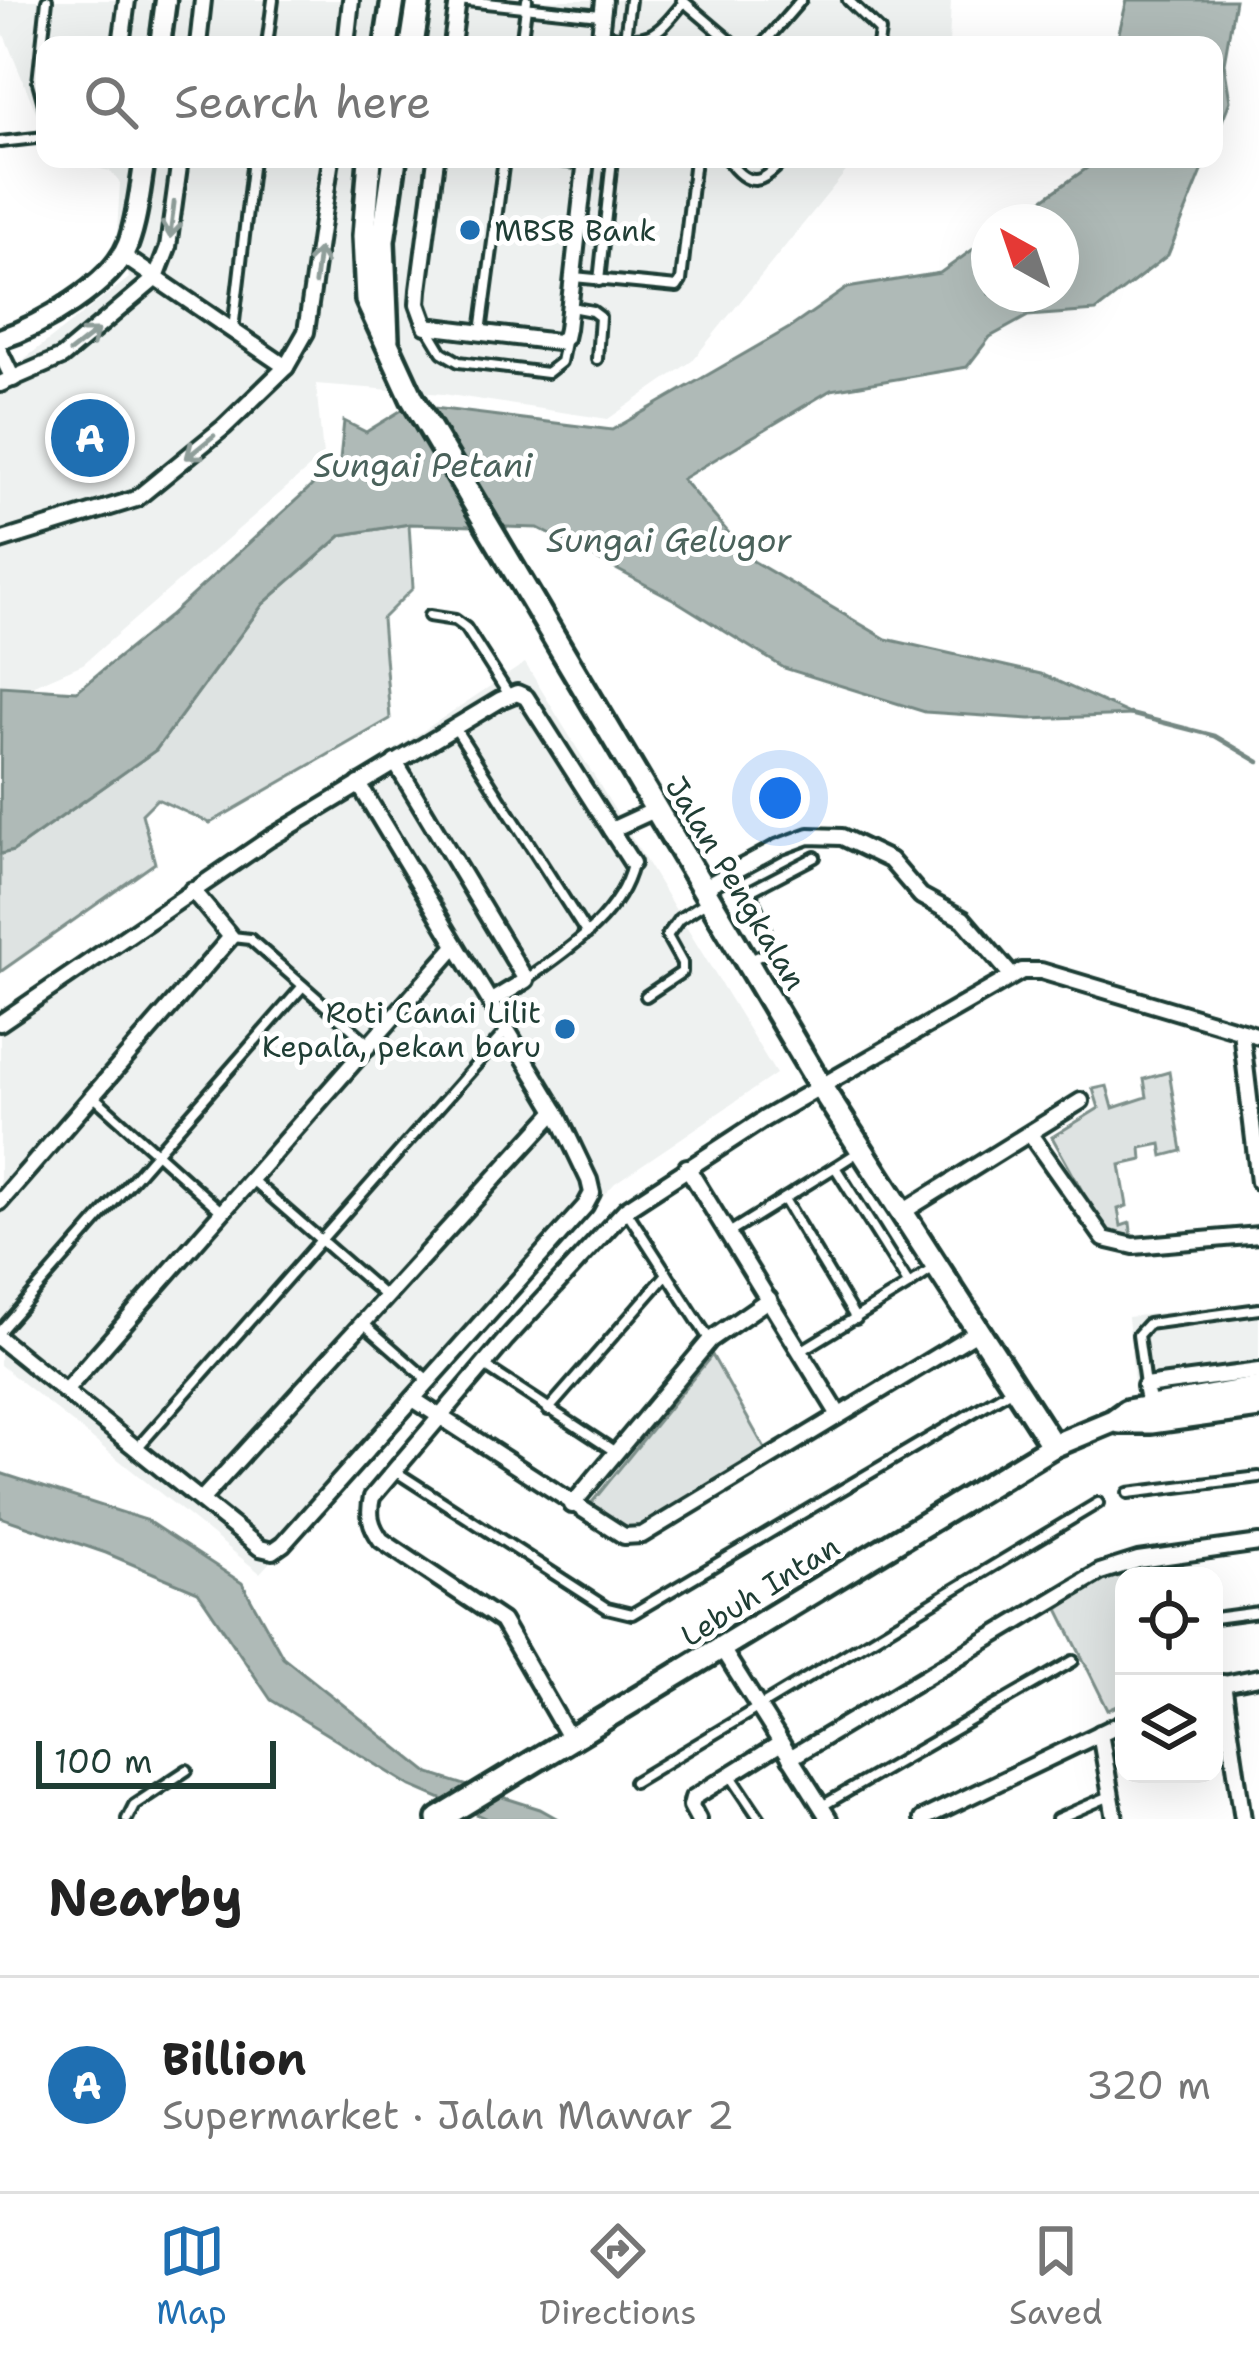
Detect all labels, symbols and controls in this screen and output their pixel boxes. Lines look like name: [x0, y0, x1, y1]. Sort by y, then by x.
search box: [36, 36, 1223, 168]
icon: search: [78, 69, 144, 135]
text: Search here: [174, 72, 431, 132]
one-way arrow: [160, 200, 182, 239]
north arrow: [971, 204, 1079, 312]
place label: MBSB Bank: [494, 210, 657, 251]
marker: MBSB Bank: [457, 217, 483, 243]
one-way arrow: [306, 247, 328, 286]
one-way arrow: [68, 328, 100, 354]
pin: A: [51, 393, 129, 483]
one-way arrow: [185, 432, 216, 460]
water label: Sungai Petani: [313, 443, 533, 488]
water label: Sungai Gelugor: [546, 518, 792, 563]
street label: Jalan Pengkalan: [656, 768, 816, 998]
your location: [750, 768, 810, 828]
place label: Roti Canai Lilit Kepala, pekan baru: [262, 992, 541, 1067]
marker: Roti Canai Lilit Kepala, pekan baru: [552, 1016, 578, 1042]
street label: Lebuh Intan: [673, 1526, 847, 1656]
map controls: [1115, 1567, 1223, 1783]
button: locate: [1115, 1567, 1223, 1675]
button: layers: [1115, 1675, 1223, 1783]
scale bar: [36, 1735, 276, 1788]
text: 100 m: [54, 1739, 153, 1784]
text: Nearby: [48, 1863, 243, 1931]
text: Billion: [162, 2029, 306, 2089]
text: A: [72, 2059, 102, 2111]
text: 320 m: [1086, 2059, 1211, 2111]
text: Supermarket · Jalan Mawar 2: [162, 2089, 734, 2141]
tab: Map: [156, 2218, 227, 2335]
tab: Directions: [539, 2218, 697, 2335]
tab: Saved: [1009, 2218, 1103, 2335]

